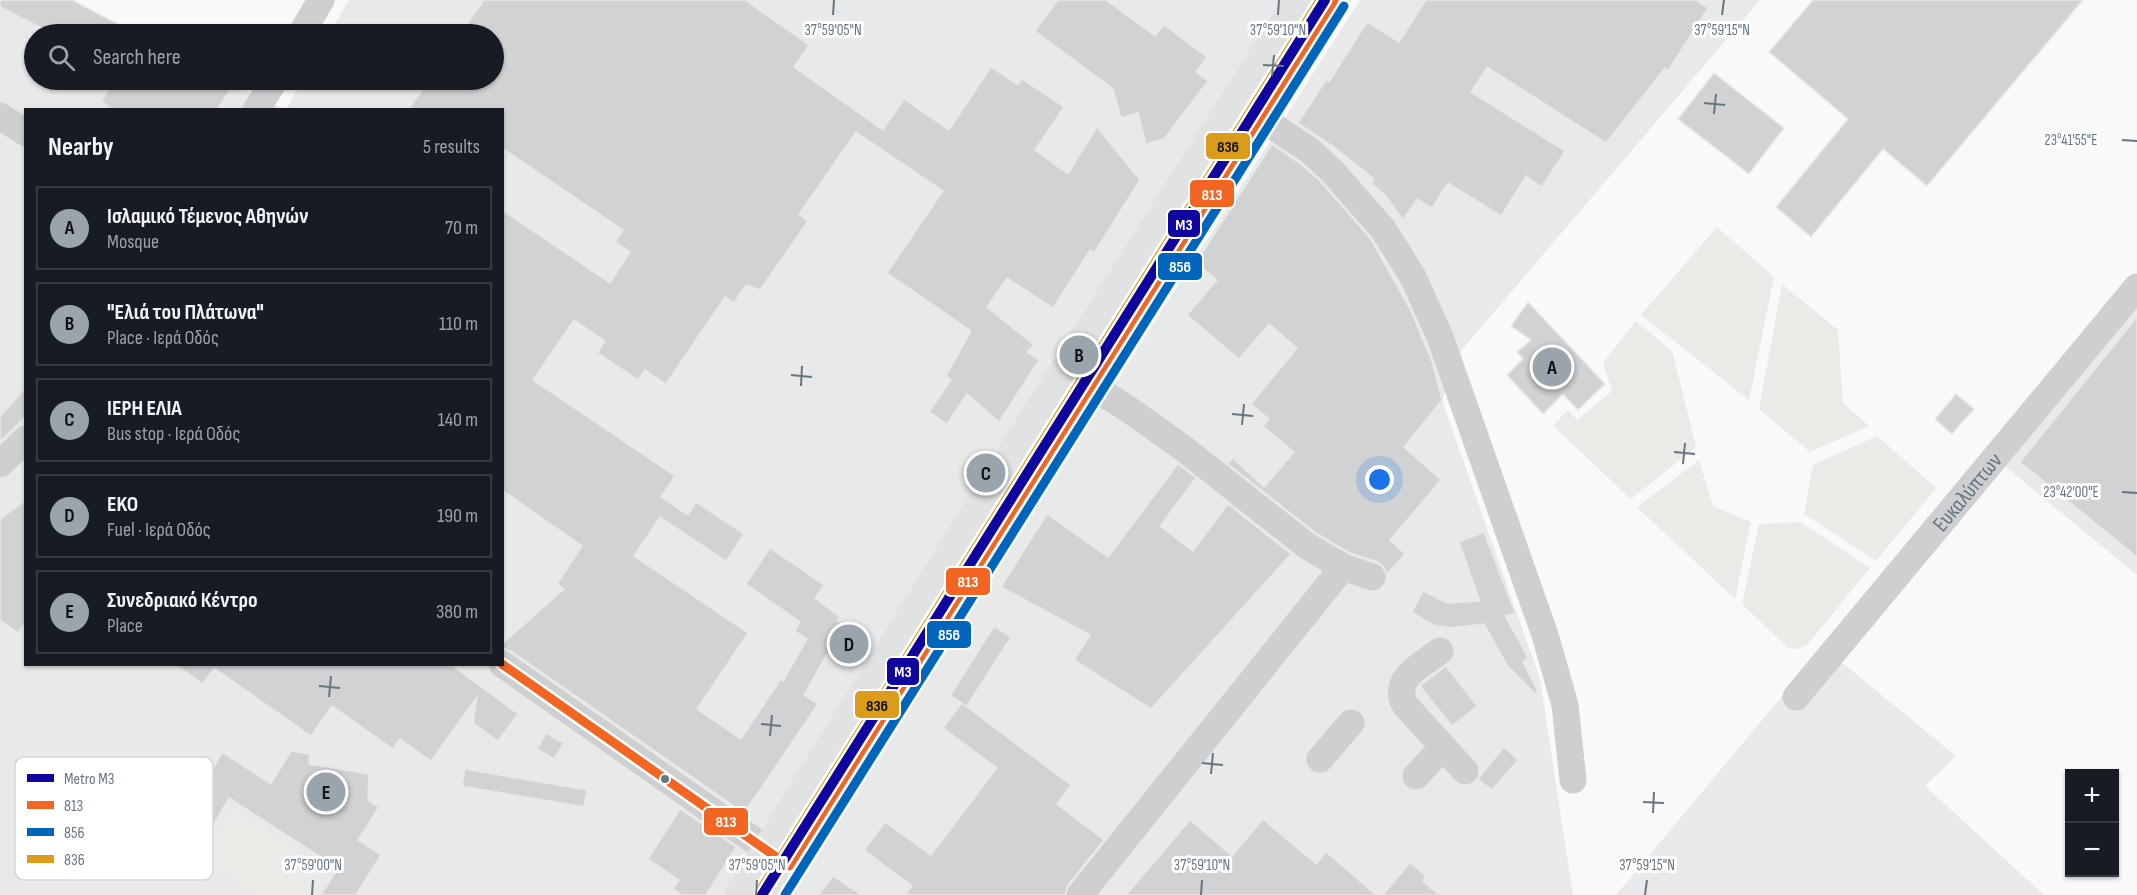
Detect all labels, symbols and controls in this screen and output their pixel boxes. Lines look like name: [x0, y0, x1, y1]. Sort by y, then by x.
text: 37°59'05"N: [804, 21, 862, 40]
text: 37°59'10"N: [1250, 21, 1306, 40]
text: 37°59'15"N: [1694, 21, 1750, 40]
search box: [24, 24, 504, 90]
icon: search: [45, 41, 78, 74]
text: Search here: [93, 44, 180, 71]
text: 23°41'55"E: [2045, 131, 2097, 150]
text: Nearby: [48, 132, 114, 163]
line badge: 836: [1205, 132, 1251, 160]
text: 5 results: [423, 135, 480, 159]
text: 836: [1217, 138, 1239, 157]
line badge: 813: [1189, 179, 1235, 208]
text: 813: [1202, 186, 1223, 205]
text: Ισλαμικό Τέμενος Αθηνών: [107, 203, 308, 230]
line badge: Μ3: [1167, 209, 1201, 238]
text: A: [65, 216, 74, 240]
text: 70 m: [445, 216, 478, 240]
text: Μ3: [1175, 216, 1193, 235]
text: Mosque: [107, 230, 159, 254]
line badge: 856: [1157, 252, 1203, 281]
text: 856: [1169, 258, 1191, 277]
text: "Ελιά του Πλάτωνα": [107, 299, 264, 326]
text: B: [65, 312, 74, 336]
text: 110 m: [439, 312, 478, 336]
text: Place · Ιερά Οδός: [107, 326, 219, 350]
pin: B: [1060, 332, 1098, 378]
pin: A: [1532, 344, 1572, 389]
text: ΙΕΡΗ ΕΛΙΑ: [107, 395, 182, 422]
text: C: [64, 408, 75, 432]
text: 140 m: [438, 408, 478, 432]
text: Bus stop · Ιερά Οδός: [107, 422, 240, 446]
street label: Ευκαλύπτων: [1927, 448, 2009, 538]
pin: C: [966, 450, 1006, 496]
your location: [1365, 465, 1394, 494]
text: 23°42'00"E: [2043, 483, 2099, 502]
text: EKO: [107, 491, 138, 518]
text: D: [64, 504, 75, 528]
text: 190 m: [437, 504, 478, 528]
text: Fuel · Ιερά Οδός: [107, 518, 211, 542]
line badge: 813: [945, 567, 991, 596]
text: 813: [958, 573, 979, 592]
text: Συνεδριακό Κέντρο: [107, 587, 258, 614]
text: E: [65, 600, 74, 624]
text: 380 m: [436, 600, 478, 624]
text: Place: [107, 614, 143, 638]
line badge: 856: [926, 620, 972, 649]
pin: D: [830, 622, 868, 666]
text: 856: [938, 626, 960, 645]
line badge: Μ3: [886, 657, 920, 686]
text: Μ3: [894, 663, 912, 682]
line badge: 836: [854, 690, 900, 719]
text: 836: [866, 697, 888, 716]
legend: [15, 757, 213, 880]
map controls: [2065, 769, 2119, 877]
button: +: [2065, 769, 2119, 823]
text: Metro Μ3: [64, 770, 115, 789]
pin: E: [306, 770, 346, 814]
unlabelled marker: [659, 773, 671, 785]
text: 813: [64, 797, 83, 816]
line badge: 813: [703, 807, 749, 836]
text: 813: [716, 813, 737, 832]
button: −: [2065, 823, 2119, 877]
text: 856: [64, 824, 84, 843]
text: 836: [64, 851, 85, 870]
text: 37°59'00"N: [284, 856, 342, 875]
text: 37°59'05"N: [728, 856, 786, 875]
text: 37°59'10"N: [1174, 856, 1230, 875]
text: 37°59'15"N: [1619, 856, 1675, 875]

